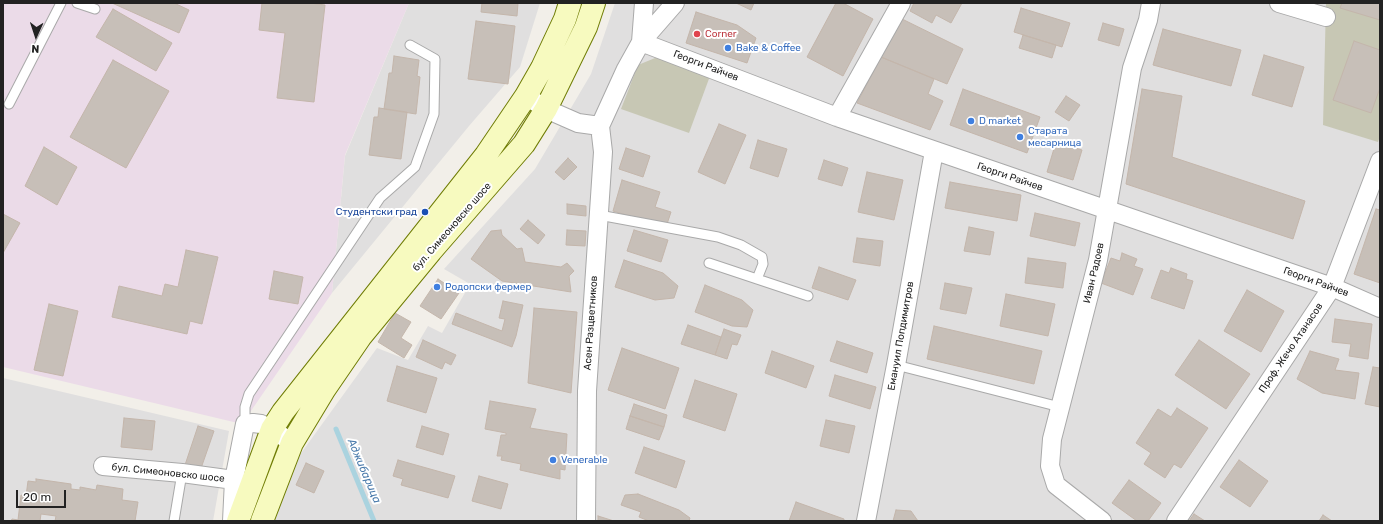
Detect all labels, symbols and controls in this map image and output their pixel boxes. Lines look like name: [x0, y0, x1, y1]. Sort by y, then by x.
north arrow: [16, 16, 56, 56]
place label: Corner: [705, 28, 737, 40]
marker: Corner: [692, 29, 702, 39]
text: N: [31, 42, 40, 55]
place label: Bake & Coffee: [736, 42, 801, 54]
marker: Bake & Coffee: [723, 43, 733, 53]
street label: Георги Райчев: [672, 48, 740, 84]
place label: D market: [979, 115, 1021, 127]
marker: D market: [966, 116, 976, 126]
place label: Старата месарница: [1028, 125, 1081, 148]
marker: Старата месарница: [1015, 132, 1025, 142]
street label: Георги Райчев: [975, 160, 1045, 194]
street label: бул. Симеоновско шосе: [410, 180, 494, 274]
place label: Студентски град: [336, 206, 417, 218]
marker: Студентски град: [420, 207, 430, 217]
street label: Иван Радоев: [1081, 241, 1107, 305]
street label: Георги Райчев: [1282, 265, 1350, 299]
street label: Асен Разцветников: [582, 275, 600, 371]
place label: Родопски фермер: [445, 281, 531, 293]
street label: Емануил Попдимитров: [885, 281, 917, 391]
marker: Родопски фермер: [432, 282, 442, 292]
street label: Проф. Жечо Атанасов: [1256, 301, 1326, 395]
water label: Аджибарица: [345, 437, 383, 505]
place label: Venerable: [561, 454, 608, 466]
marker: Venerable: [548, 455, 558, 465]
street label: бул. Симеоновско шосе: [111, 461, 225, 485]
scale bar: [18, 482, 68, 508]
text: 20 m: [23, 490, 51, 504]

